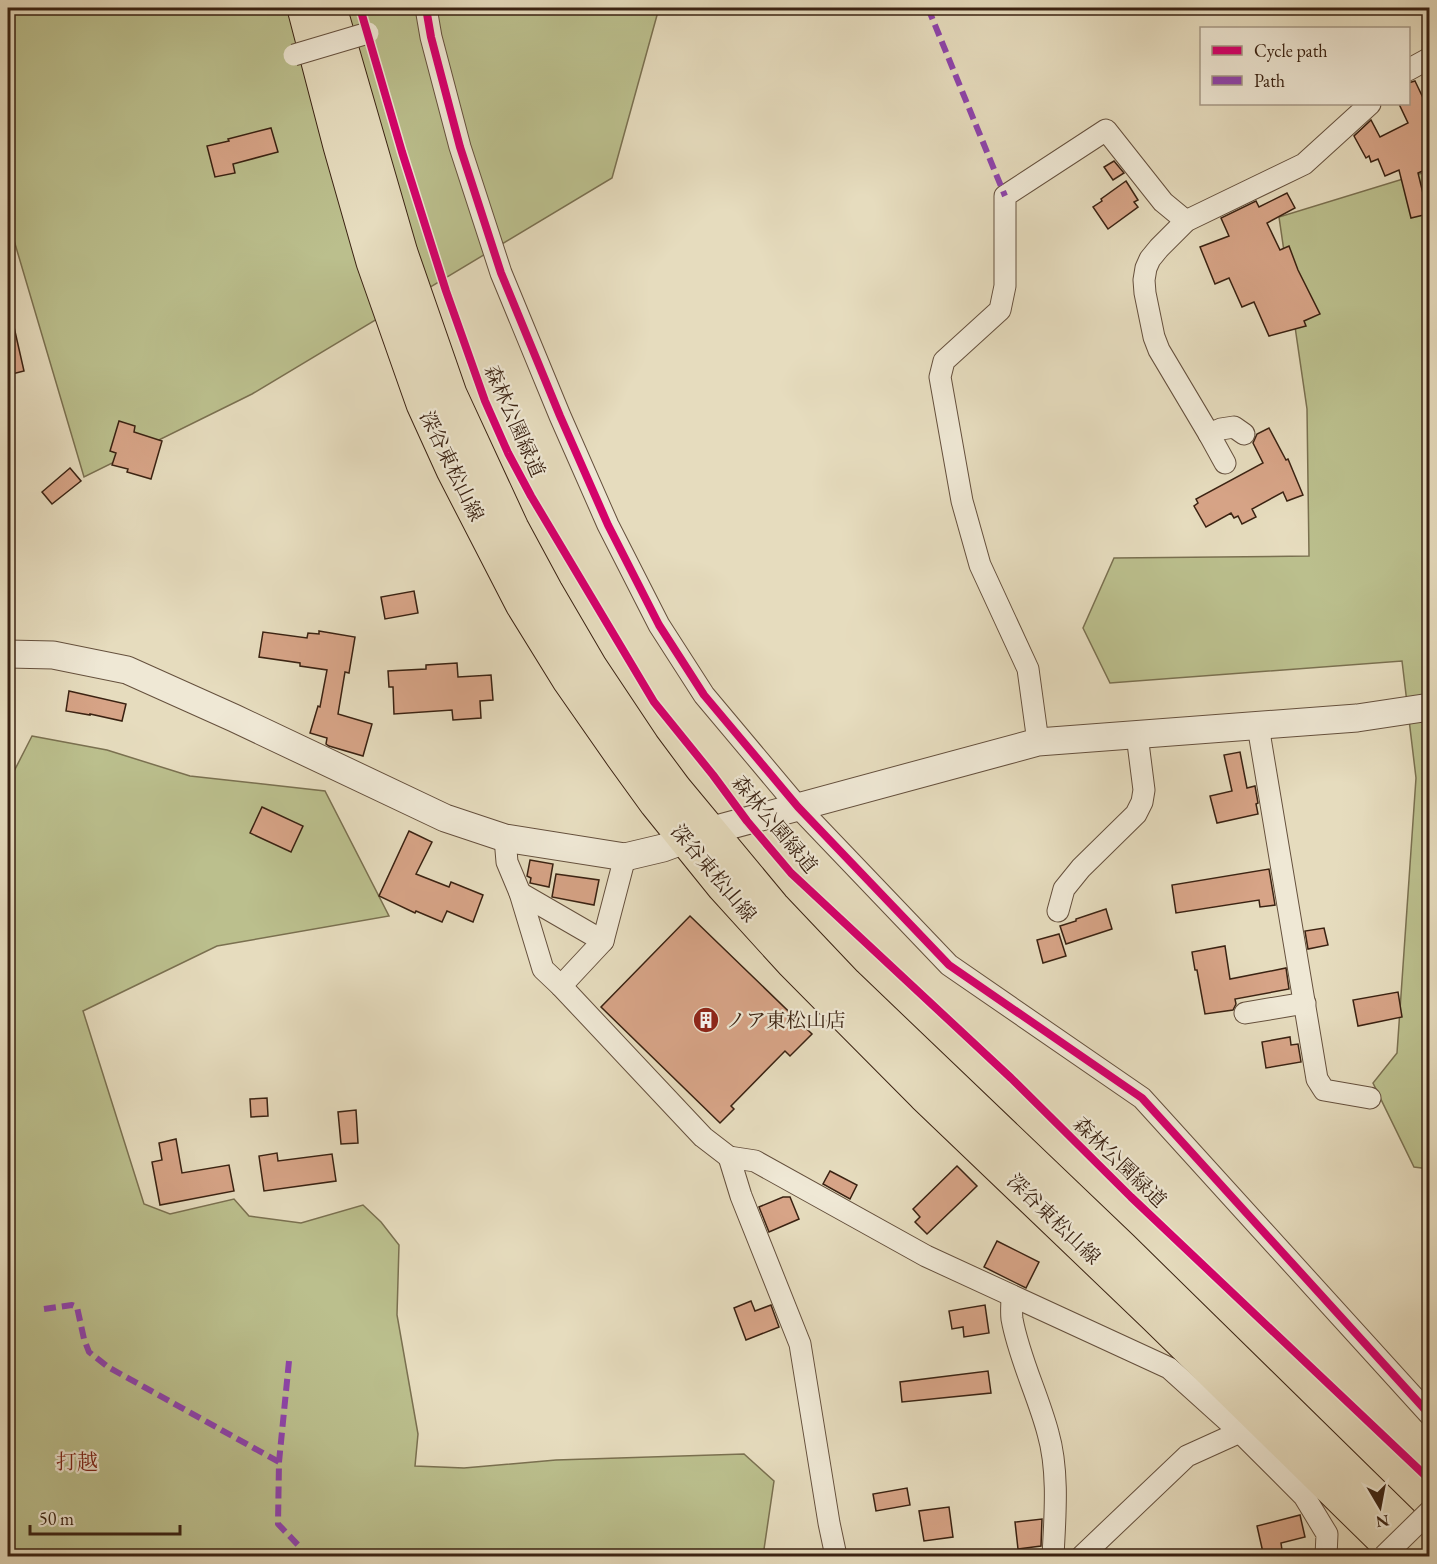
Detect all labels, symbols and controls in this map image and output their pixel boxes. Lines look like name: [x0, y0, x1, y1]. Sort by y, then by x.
legend: [1200, 27, 1410, 105]
text: Cycle path: [1254, 39, 1328, 62]
text: Path: [1254, 69, 1285, 92]
street label: 森林公園緑道: [479, 361, 551, 481]
street label: 深谷東松山線: [414, 406, 490, 526]
street label: 森林公園緑道: [726, 770, 824, 878]
street label: 深谷東松山線: [665, 819, 763, 927]
building icon: ノア東松山店: [691, 1005, 721, 1035]
place label: ノア東松山店: [726, 1007, 846, 1033]
street label: 森林公園緑道: [1068, 1111, 1172, 1213]
street label: 深谷東松山線: [1002, 1168, 1106, 1270]
district label: 打越: [56, 1448, 98, 1475]
north arrow: [1350, 1477, 1410, 1537]
scale bar: [30, 1498, 180, 1536]
text: 50 m: [39, 1507, 74, 1530]
text: N: [1374, 1510, 1391, 1533]

